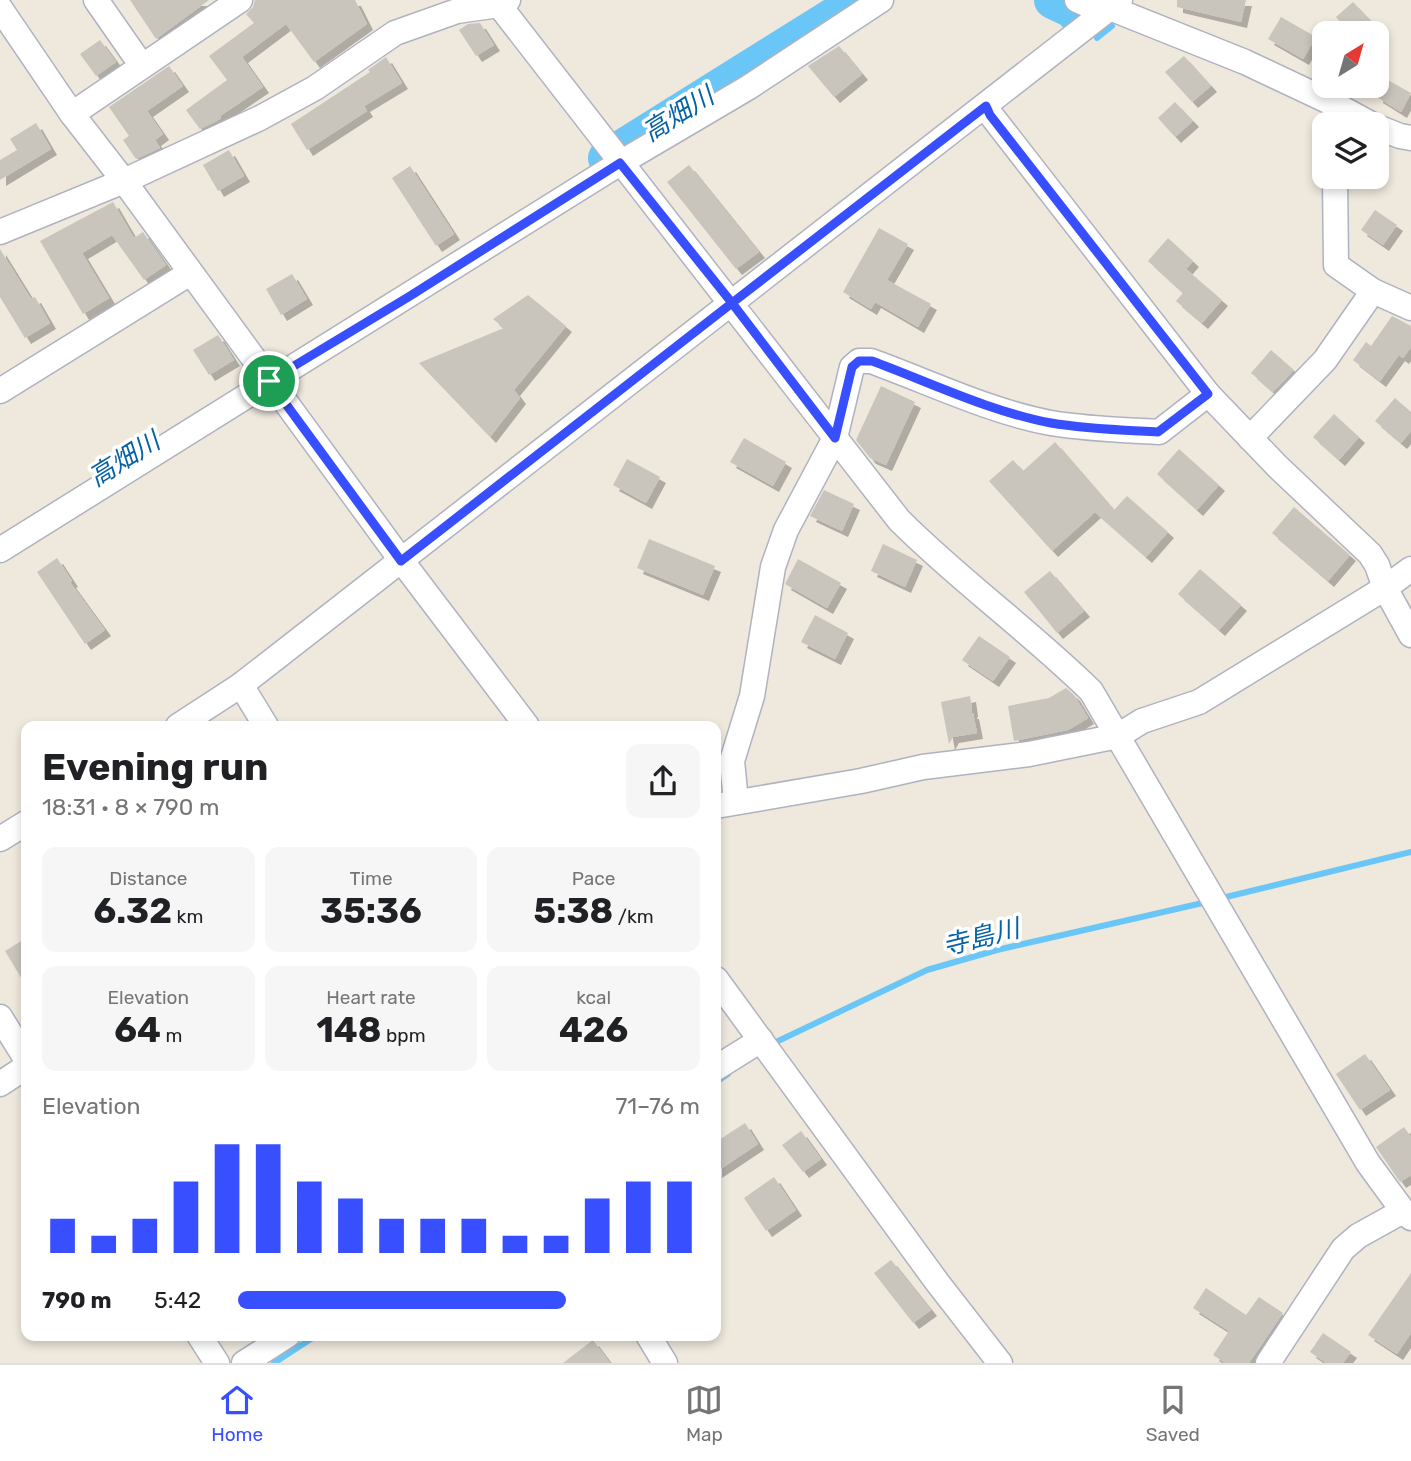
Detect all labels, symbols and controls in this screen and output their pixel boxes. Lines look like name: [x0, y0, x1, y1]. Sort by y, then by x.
north arrow: [1312, 21, 1390, 98]
map controls: [1312, 21, 1389, 189]
water label: 高畑川: [637, 79, 722, 148]
button: layers: [1312, 112, 1389, 189]
pin: [239, 351, 299, 411]
icon: arrive: [250, 362, 288, 400]
water label: 高畑川: [83, 424, 168, 493]
text: Evening run: [42, 744, 268, 790]
button: share: [626, 744, 700, 818]
text: 18:31 · 8 × 790 m: [42, 793, 219, 821]
text: Distance: [109, 867, 187, 890]
text: Time: [349, 867, 393, 890]
text: Pace: [572, 867, 615, 890]
text: 6.32: [93, 890, 172, 932]
text: 35:36: [320, 890, 422, 932]
text: 5:38: [534, 890, 613, 932]
text: km: [172, 905, 203, 928]
text: /km: [613, 905, 654, 928]
water label: 寺島川: [940, 912, 1026, 962]
text: Elevation: [108, 986, 189, 1009]
text: Heart rate: [326, 986, 416, 1009]
text: kcal: [576, 986, 611, 1009]
text: 64: [114, 1009, 161, 1051]
text: 148: [316, 1009, 381, 1051]
text: 426: [559, 1009, 628, 1051]
text: m: [161, 1024, 182, 1047]
text: bpm: [381, 1024, 426, 1047]
text: Elevation: [42, 1092, 141, 1120]
text: 71–76 m: [615, 1092, 700, 1120]
text: 790 m: [42, 1286, 112, 1314]
text: 5:42: [154, 1286, 201, 1314]
tab: Home: [211, 1381, 263, 1446]
tab: Map: [685, 1381, 723, 1446]
tab: Saved: [1146, 1381, 1200, 1446]

